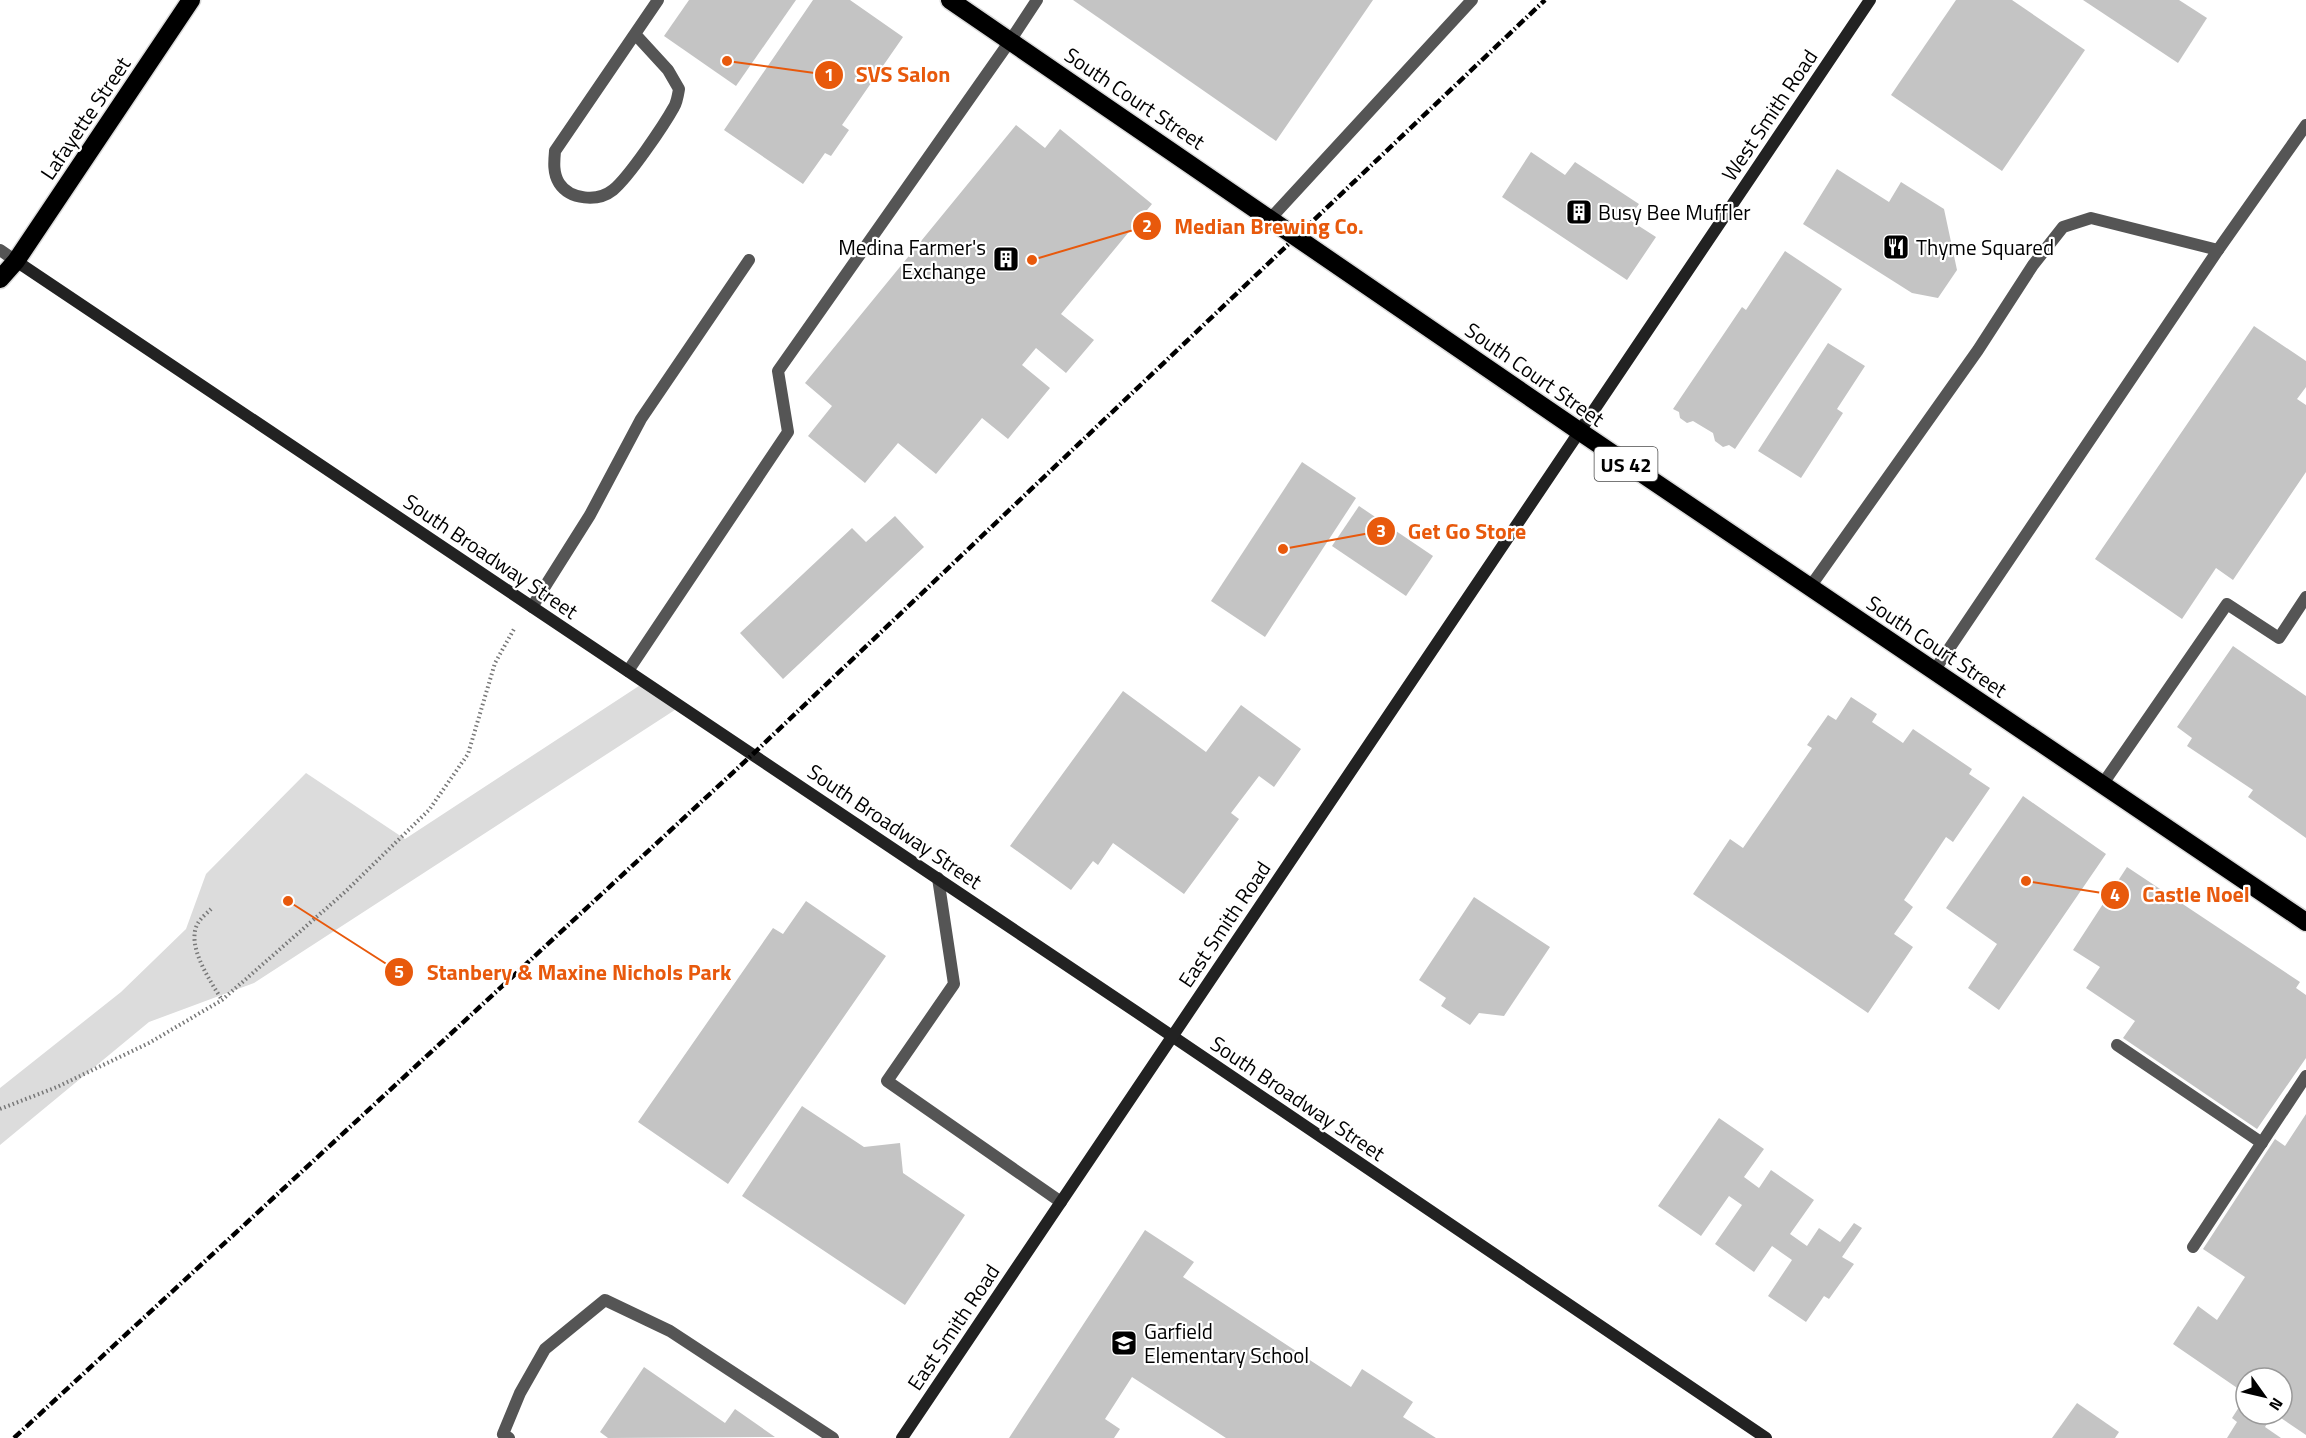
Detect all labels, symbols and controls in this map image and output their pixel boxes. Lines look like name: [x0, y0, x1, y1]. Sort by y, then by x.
street label: South Court Street: [1058, 39, 1212, 157]
street label: West Smith Road: [1713, 43, 1825, 187]
street label: Lafayette Street: [32, 49, 138, 186]
callout: SVS Salon: [814, 55, 962, 95]
text: SVS Salon: [856, 57, 950, 91]
text: 1: [824, 61, 834, 88]
place label: Busy Bee Muffler: [1598, 196, 1751, 228]
building icon: Busy Bee Muffler: [1564, 197, 1594, 227]
callout: Median Brewing Co.: [1132, 206, 1375, 246]
text: Median Brewing Co.: [1174, 209, 1364, 243]
text: 2: [1142, 212, 1152, 239]
place label: Medina Farmer's Exchange: [838, 231, 986, 287]
place label: Thyme Squared: [1916, 231, 2054, 263]
restaurant icon: Thyme Squared: [1881, 232, 1911, 262]
building icon: Medina Farmer's Exchange: [991, 244, 1021, 274]
street label: South Court Street: [1459, 314, 1612, 434]
road number: US 42: [1594, 447, 1658, 481]
street label: South Broadway Street: [397, 485, 585, 627]
callout: Get Go Store: [1366, 511, 1538, 551]
text: Get Go Store: [1408, 514, 1526, 548]
text: 3: [1376, 517, 1386, 544]
street label: South Court Street: [1860, 587, 2014, 705]
street label: South Broadway Street: [801, 755, 989, 897]
street label: East Smith Road: [1170, 854, 1278, 994]
callout: Castle Noel: [2100, 875, 2261, 915]
text: Castle Noel: [2142, 877, 2250, 911]
text: 4: [2110, 881, 2120, 908]
callout: Stanbery & Maxine Nichols Park: [384, 952, 743, 992]
text: Stanbery & Maxine Nichols Park: [427, 955, 732, 989]
text: 5: [394, 958, 404, 985]
street label: South Broadway Street: [1204, 1027, 1392, 1169]
street label: East Smith Road: [899, 1257, 1007, 1397]
place label: Garfield Elementary School: [1144, 1315, 1309, 1371]
school or university icon: Garfield Elementary School: [1109, 1328, 1139, 1358]
north arrow: [2234, 1366, 2294, 1426]
text: N: [2263, 1393, 2289, 1416]

